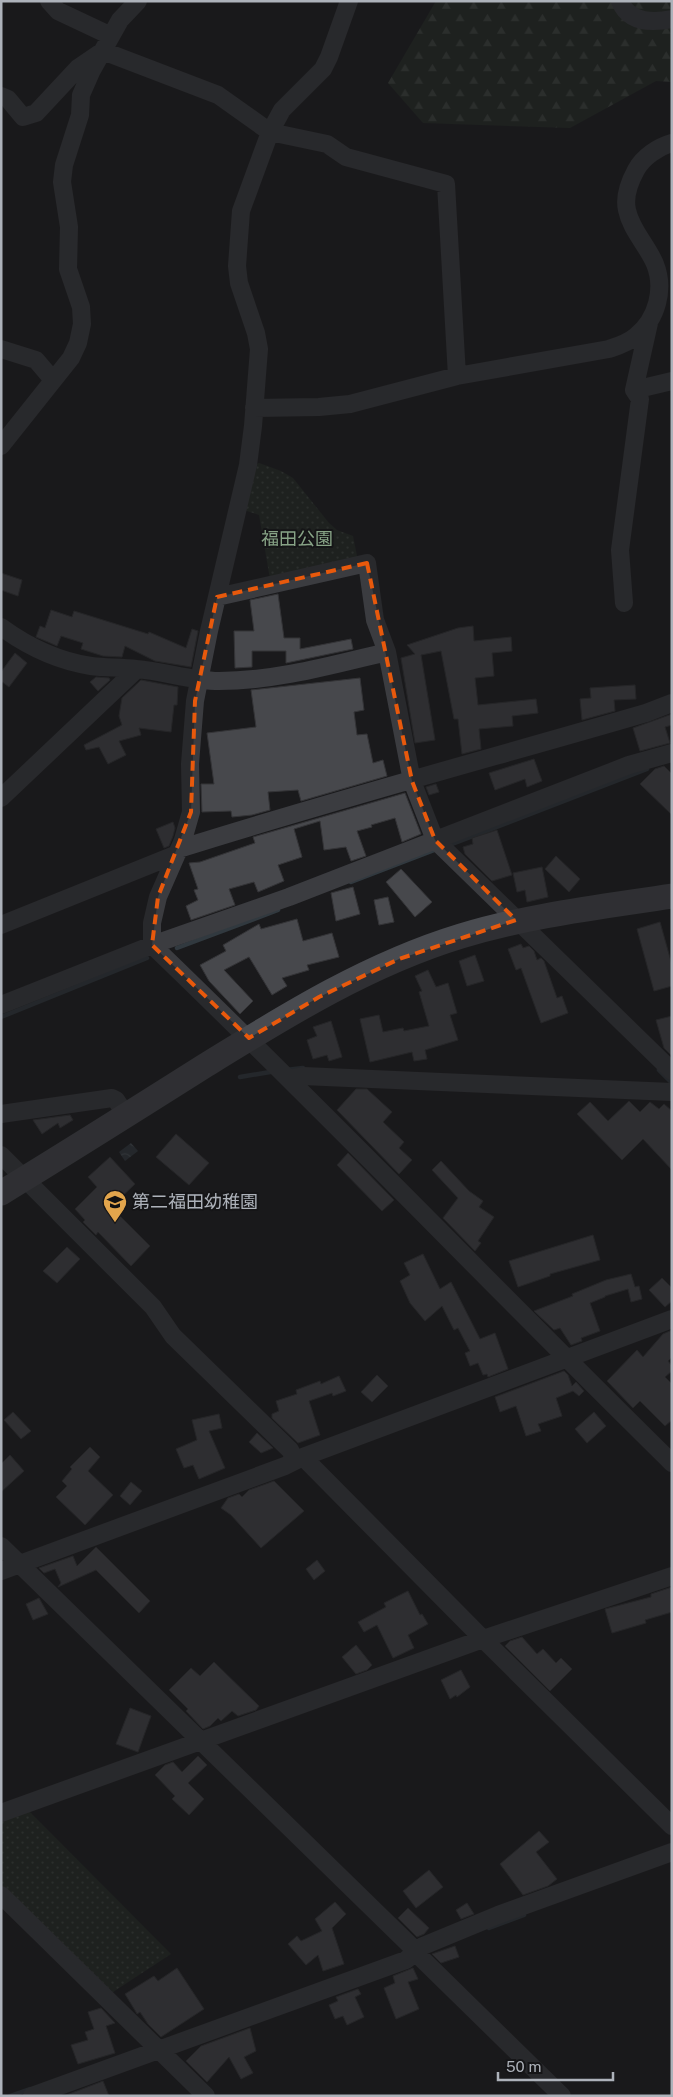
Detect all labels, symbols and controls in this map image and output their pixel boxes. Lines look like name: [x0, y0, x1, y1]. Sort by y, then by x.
park label: 福田公園: [261, 528, 333, 549]
school or university icon: 第二福田幼稚園: [102, 1189, 128, 1223]
place label: 第二福田幼稚園: [132, 1191, 258, 1212]
scale bar: [498, 2050, 613, 2082]
text: 50 m: [506, 2058, 541, 2075]

